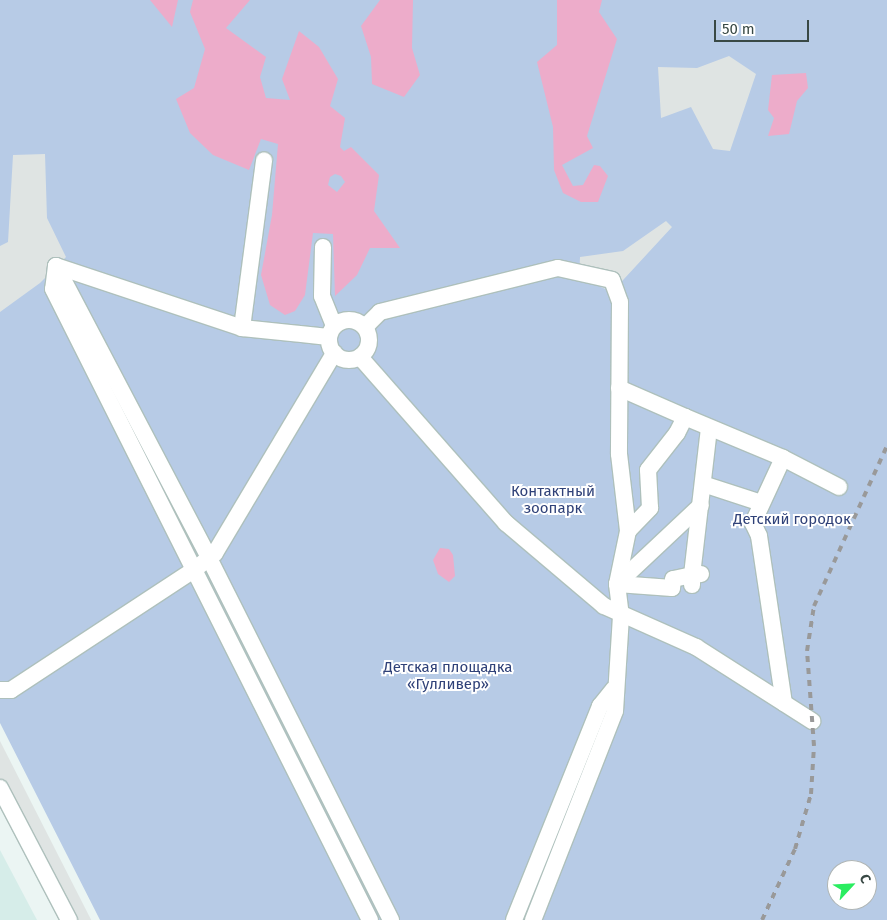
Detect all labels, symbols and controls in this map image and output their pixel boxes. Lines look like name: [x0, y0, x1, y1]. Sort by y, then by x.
scale bar: [717, 10, 812, 42]
text: 50 m: [722, 20, 755, 38]
park label: Контактный зоопарк: [511, 482, 595, 517]
park label: Детский городок: [733, 511, 851, 529]
park label: Детская площадка «Гулливер»: [384, 658, 512, 693]
north arrow: [827, 860, 877, 910]
text: С: [856, 872, 875, 886]

